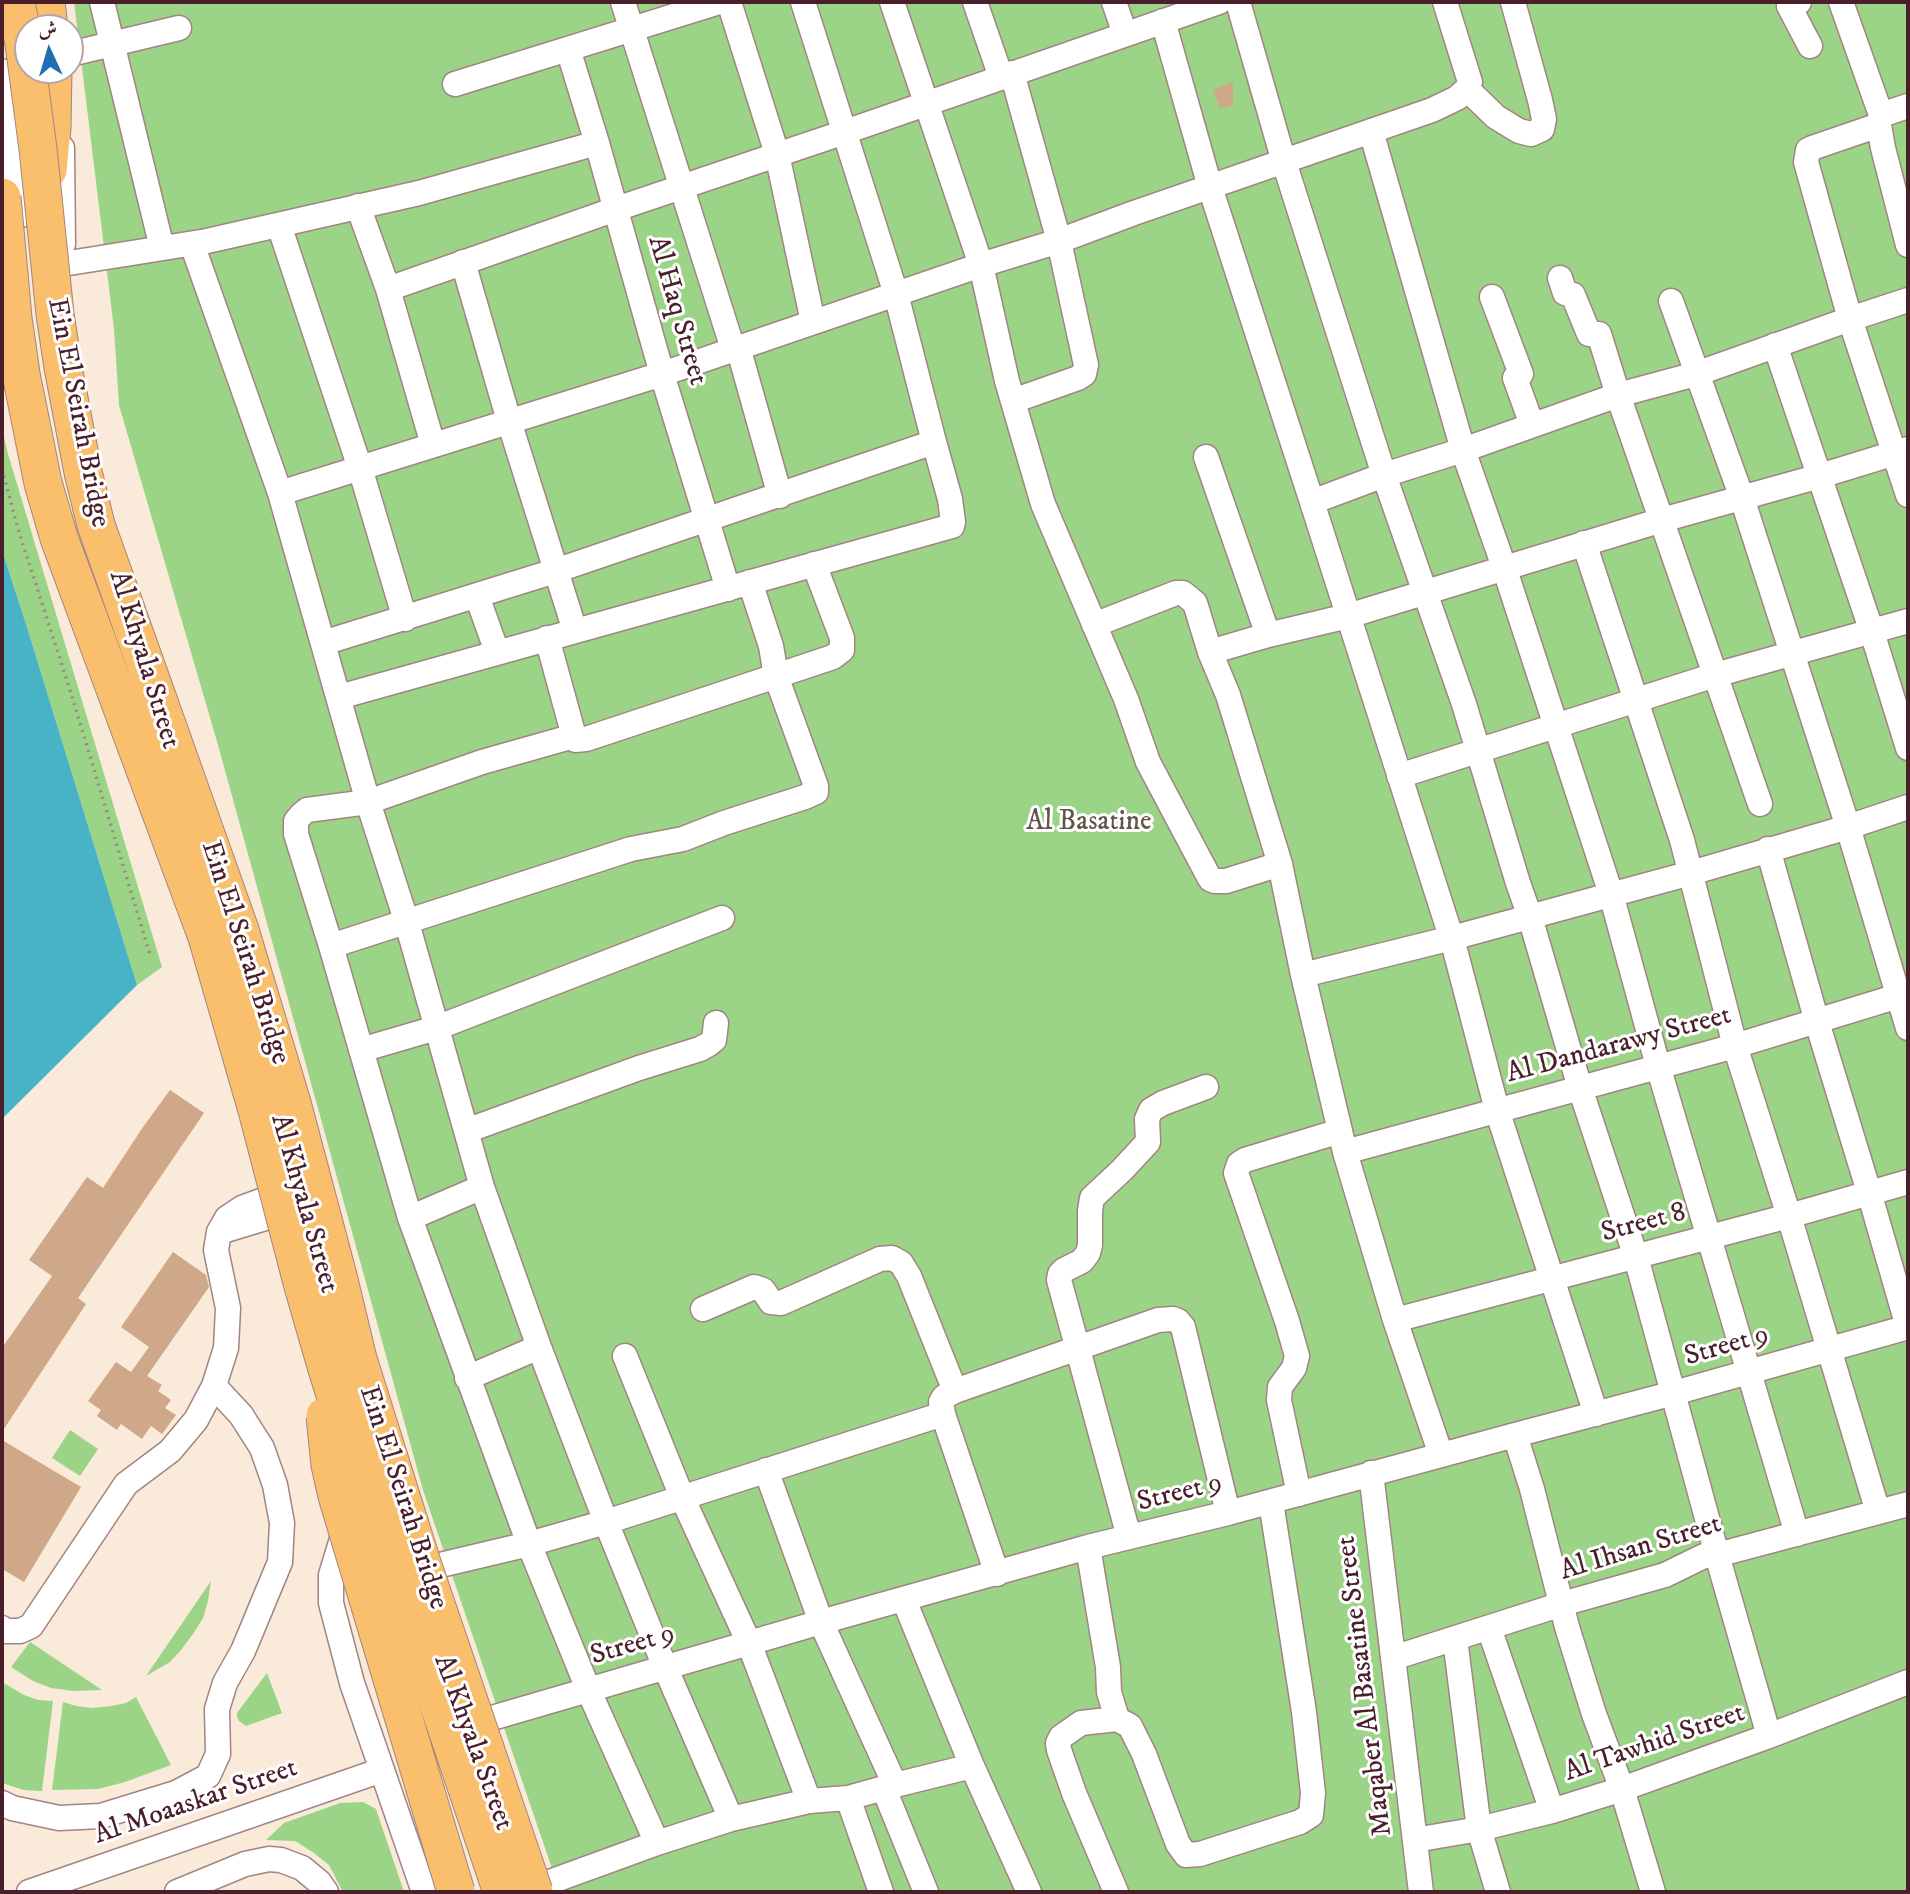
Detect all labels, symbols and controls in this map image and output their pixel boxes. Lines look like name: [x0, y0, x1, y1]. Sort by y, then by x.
north arrow: [14, 14, 84, 84]
text: ش: [37, 17, 58, 42]
street label: Al Haq Street: [639, 232, 713, 390]
street label: Ein El Seirah Bridge: [38, 296, 116, 530]
street label: Al Khyala Street: [100, 567, 186, 753]
park label: Al Basatine: [1026, 806, 1152, 840]
street label: Ein El Seirah Bridge: [192, 837, 296, 1069]
street label: Al Dandarawy Street: [1503, 1000, 1735, 1092]
street label: Al Khyala Street: [261, 1111, 345, 1297]
street label: Street 8: [1598, 1197, 1690, 1251]
street label: Street 9: [1681, 1319, 1773, 1375]
street label: Ein El Seirah Bridge: [350, 1382, 454, 1614]
street label: Street 9: [1134, 1467, 1226, 1521]
street label: Al Ihsan Street: [1556, 1509, 1726, 1589]
street label: Maqaber Al Basatine Street: [1331, 1534, 1401, 1838]
street label: Street 9: [587, 1618, 679, 1674]
street label: Al Khyala Street: [425, 1651, 519, 1835]
street label: Al Tawhid Street: [1560, 1697, 1750, 1791]
street label: Al Moaaskar Street: [90, 1753, 302, 1853]

